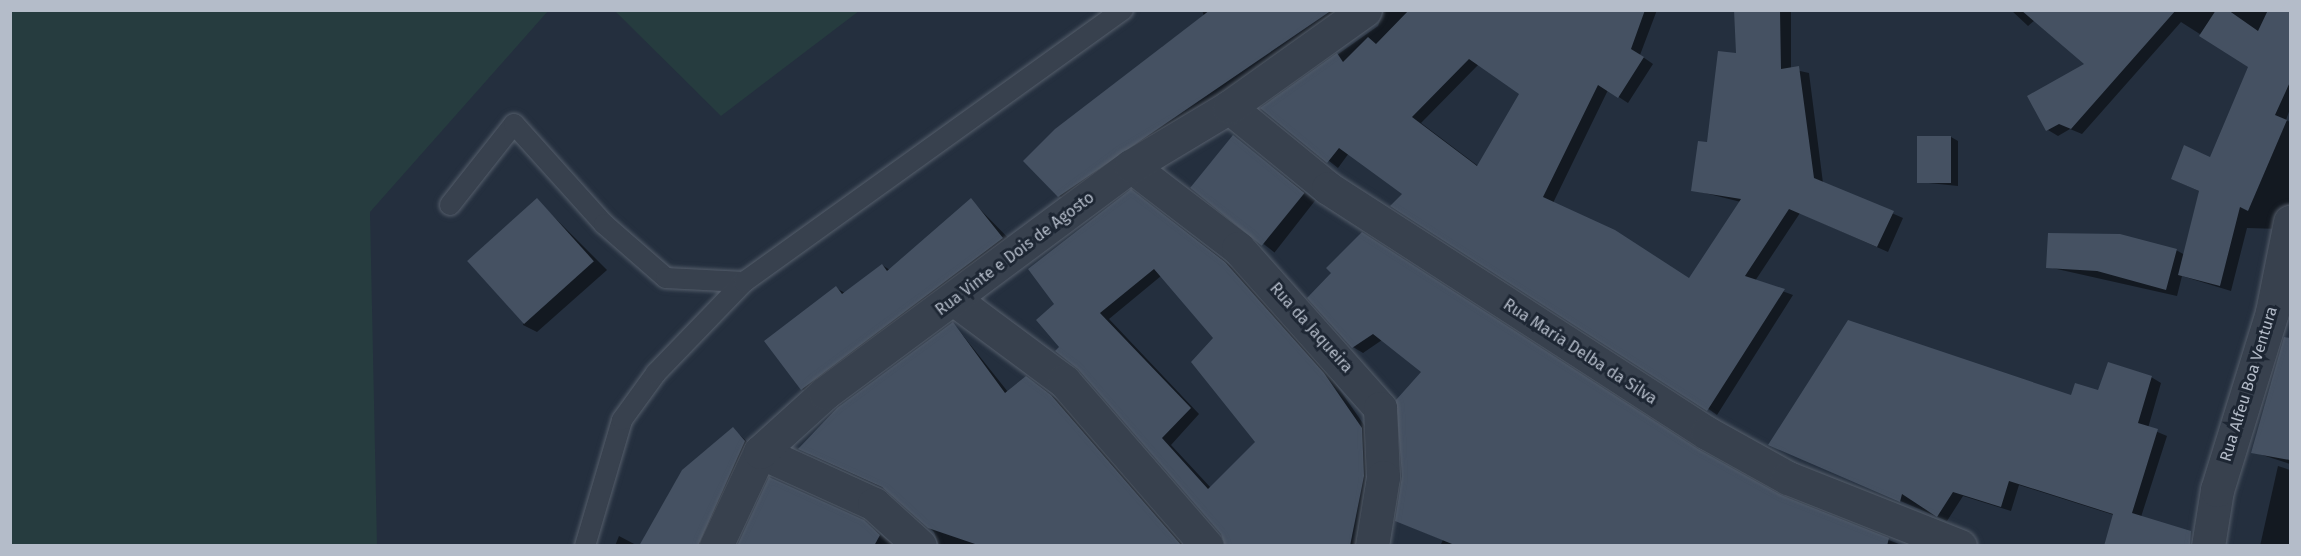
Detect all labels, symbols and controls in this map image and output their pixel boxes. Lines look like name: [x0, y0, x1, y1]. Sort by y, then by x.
street label: Rua Vinte e Dois de Agosto: [932, 188, 1098, 320]
street label: Rua da Jaqueira: [1266, 279, 1356, 377]
street label: Rua Maria Delba da Silva: [1500, 295, 1660, 409]
street label: Rua Alfeu Boa Ventura: [2216, 304, 2282, 464]

